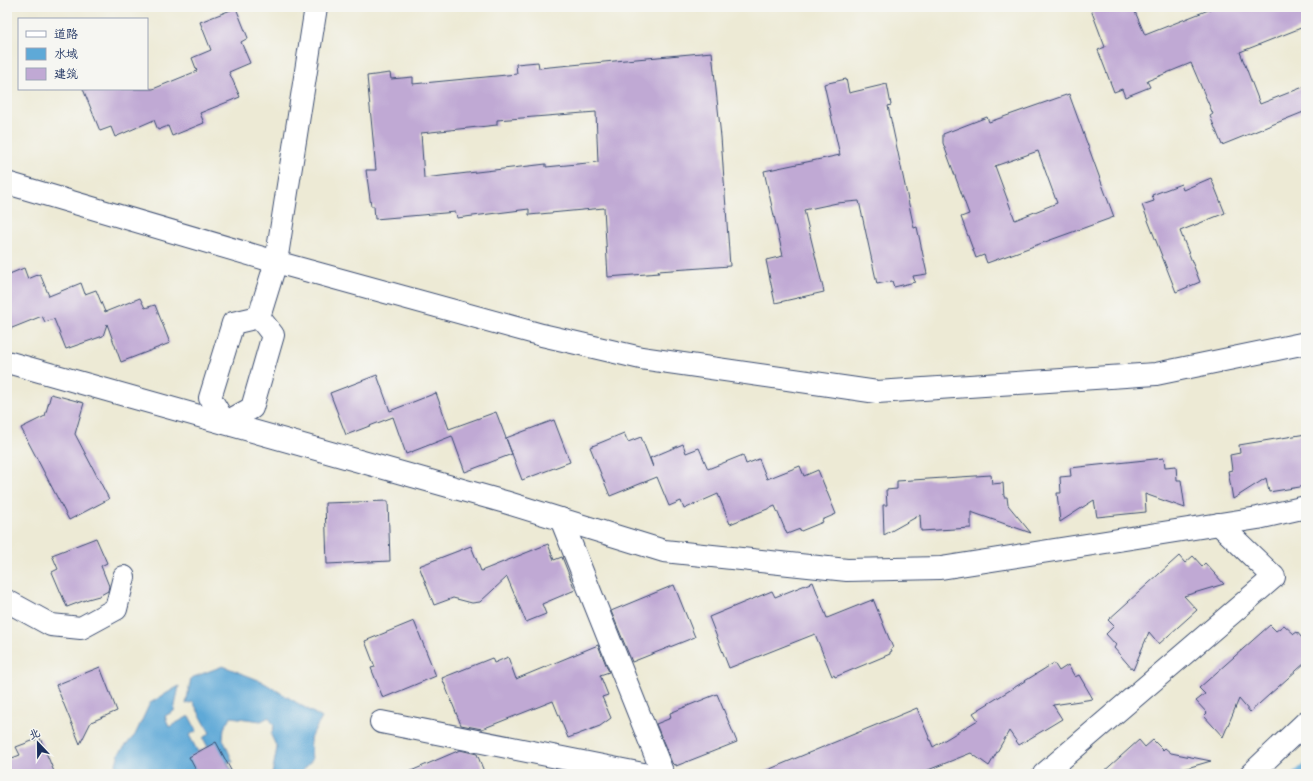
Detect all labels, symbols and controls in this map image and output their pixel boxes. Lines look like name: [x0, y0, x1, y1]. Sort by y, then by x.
legend: [18, 18, 148, 90]
text: 道路: [54, 27, 78, 43]
text: 水域: [54, 47, 78, 63]
text: 建筑: [54, 67, 78, 83]
north arrow: [18, 723, 58, 763]
text: 北: [27, 726, 42, 743]

